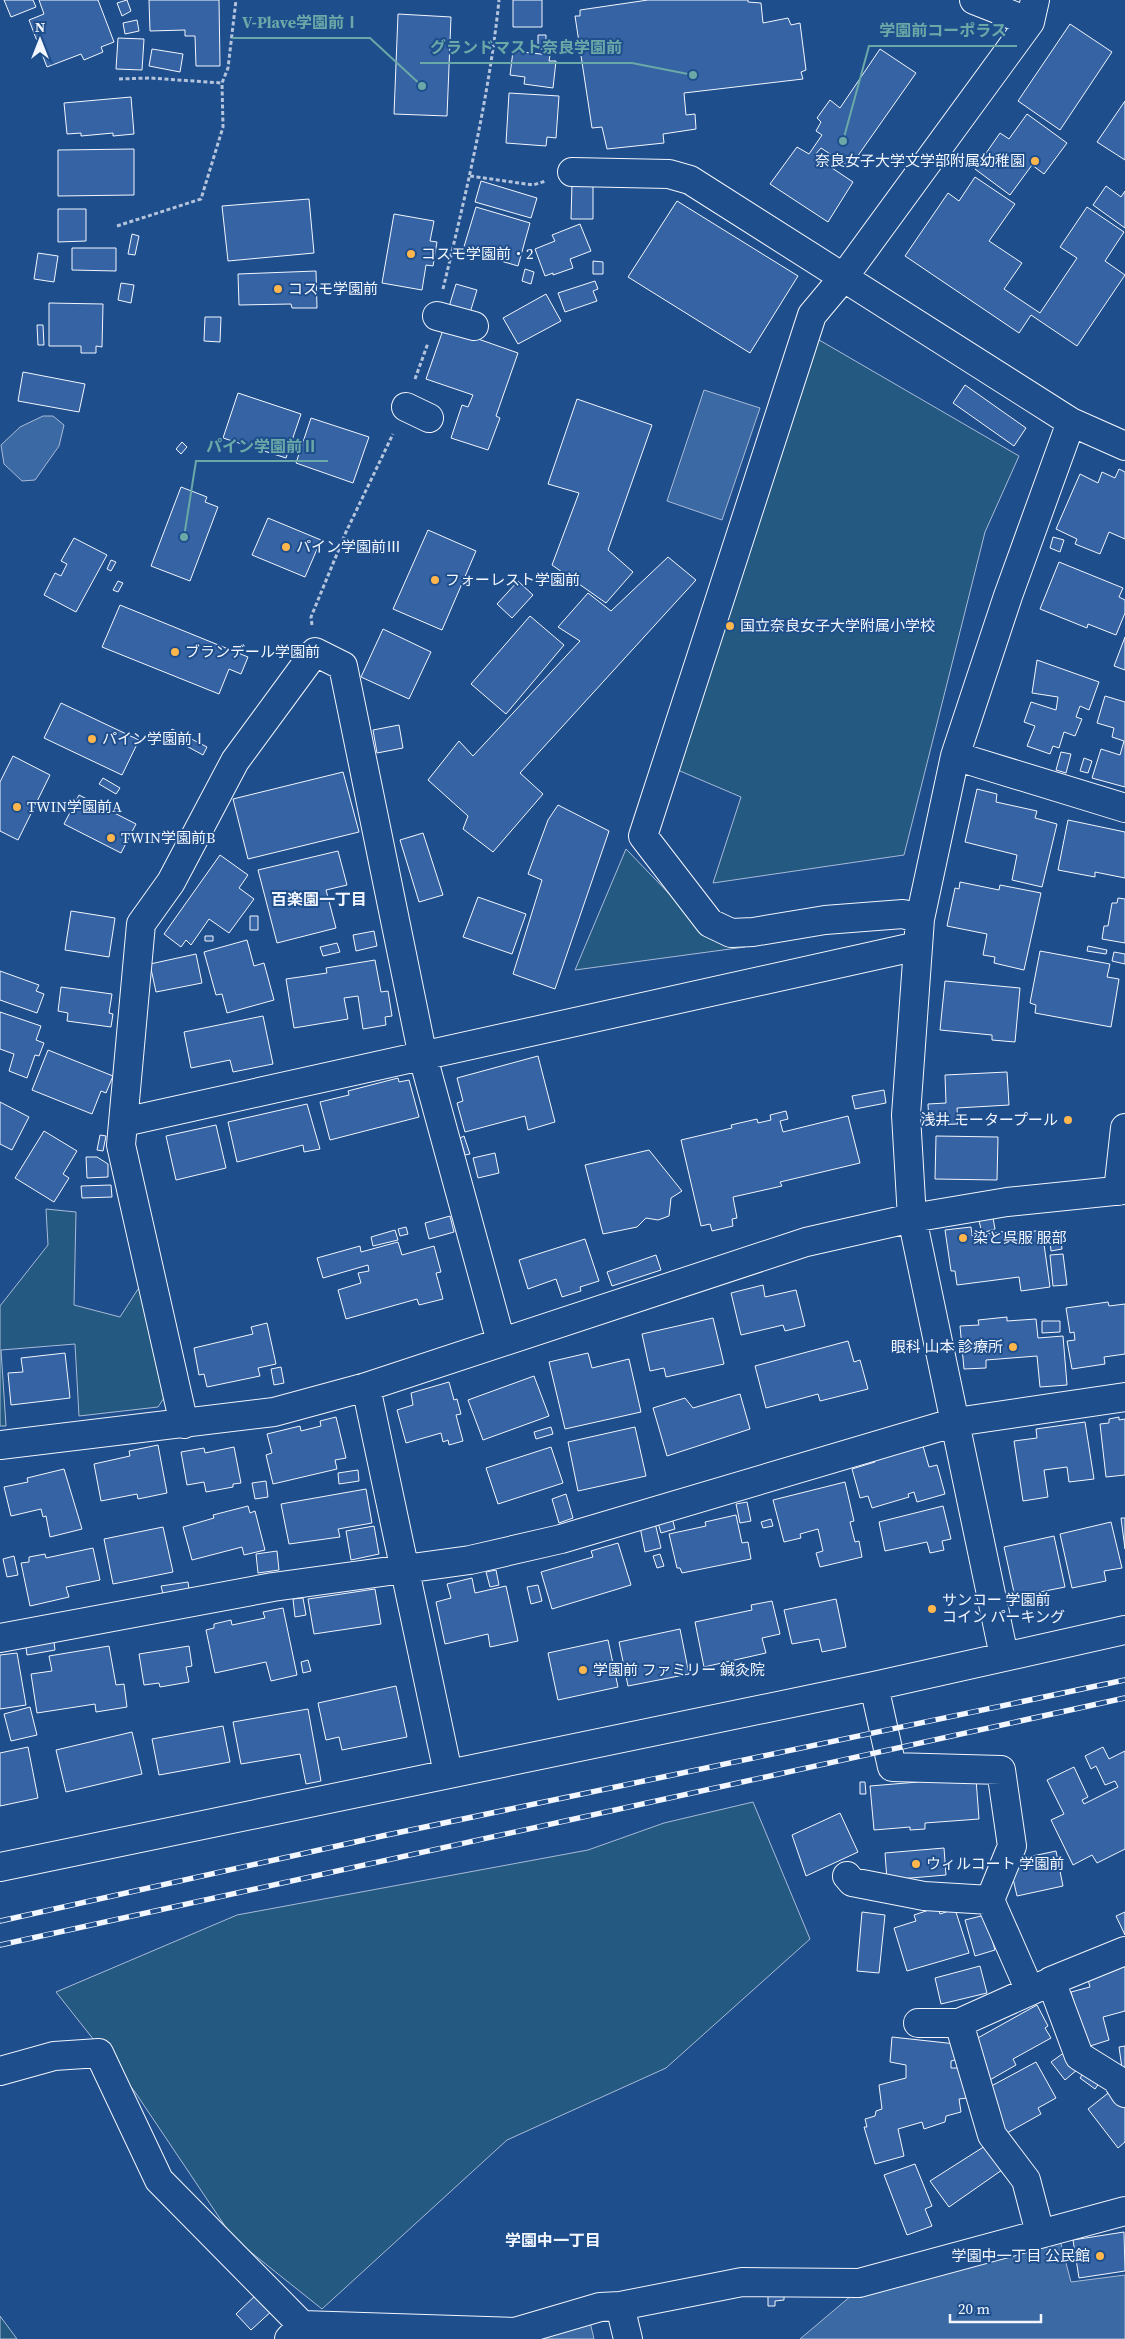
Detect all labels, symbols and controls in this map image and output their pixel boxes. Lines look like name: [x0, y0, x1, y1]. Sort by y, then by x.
callout: V-Plave学園前Ⅰ: [232, 7, 370, 38]
text: V-Plave学園前Ⅰ: [242, 11, 360, 33]
north arrow: [15, 15, 65, 65]
callout: 学園前コーポラス: [869, 15, 1017, 46]
text: N: [35, 17, 45, 37]
text: 学園前コーポラス: [879, 19, 1007, 41]
callout: グランドマスト奈良学園前: [420, 32, 632, 63]
text: グランドマスト奈良学園前: [430, 36, 622, 58]
place label: 奈良女子大学文学部附属幼稚園: [815, 150, 1025, 171]
marker: 奈良女子大学文学部附属幼稚園: [1029, 155, 1041, 167]
place label: コスモ学園前・2: [421, 243, 534, 264]
marker: コスモ学園前・2: [405, 248, 417, 260]
place label: コスモ学園前: [288, 278, 378, 299]
marker: コスモ学園前: [272, 283, 284, 295]
callout: パイン学園前Ⅱ: [196, 430, 328, 461]
text: パイン学園前Ⅱ: [206, 435, 318, 457]
place label: パイン学園前Ⅲ: [296, 536, 401, 557]
marker: パイン学園前Ⅲ: [280, 541, 292, 553]
place label: フォーレスト学園前: [445, 569, 580, 590]
marker: フォーレスト学園前: [429, 574, 441, 586]
place label: 国立奈良女子大学附属小学校: [740, 615, 935, 636]
marker: 国立奈良女子大学附属小学校: [724, 620, 736, 632]
place label: ブランデール学園前: [185, 641, 320, 662]
marker: ブランデール学園前: [169, 646, 181, 658]
place label: パイン学園前Ⅰ: [102, 728, 207, 749]
marker: パイン学園前Ⅰ: [86, 733, 98, 745]
place label: TWIN学園前A: [27, 796, 122, 817]
marker: TWIN学園前A: [11, 801, 23, 813]
place label: TWIN学園前B: [121, 827, 216, 848]
marker: TWIN学園前B: [105, 832, 117, 844]
district label: 百楽園一丁目: [271, 888, 367, 910]
place label: 浅井 モータープール: [920, 1109, 1058, 1130]
marker: 浅井 モータープール: [1062, 1114, 1074, 1126]
place label: 染と呉服 服部: [973, 1227, 1067, 1248]
marker: 染と呉服 服部: [957, 1232, 969, 1244]
place label: 眼科 山本 診療所: [891, 1336, 1003, 1357]
marker: 眼科 山本 診療所: [1007, 1341, 1019, 1353]
place label: サンコー 学園前 コイン パーキング: [942, 1589, 1065, 1627]
marker: サンコー 学園前 コイン パーキング: [926, 1603, 938, 1615]
place label: 学園前 ファミリー 鍼灸院: [593, 1659, 765, 1680]
marker: 学園前 ファミリー 鍼灸院: [577, 1664, 589, 1676]
place label: ウィルコート 学園前: [926, 1853, 1064, 1874]
marker: ウィルコート 学園前: [910, 1858, 922, 1870]
district label: 学園中一丁目: [505, 2229, 601, 2251]
place label: 学園中一丁目 公民館: [952, 2245, 1090, 2266]
marker: 学園中一丁目 公民館: [1094, 2250, 1106, 2262]
scale bar: [950, 2292, 1041, 2324]
text: 20 m: [958, 2298, 990, 2319]

